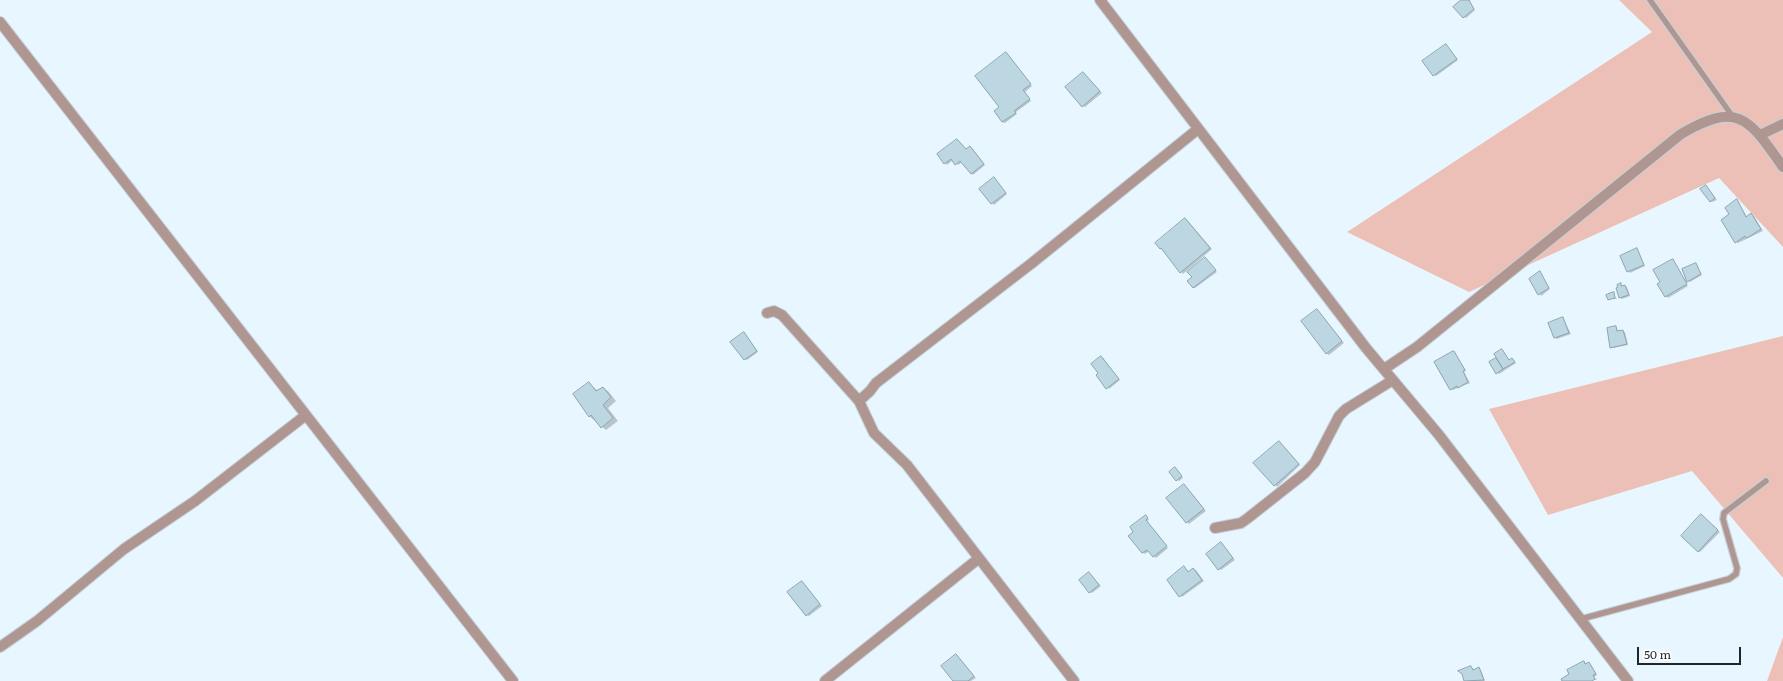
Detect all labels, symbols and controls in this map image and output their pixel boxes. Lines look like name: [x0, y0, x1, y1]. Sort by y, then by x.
scale bar: [1639, 639, 1743, 665]
text: 50 m: [1644, 645, 1671, 663]

